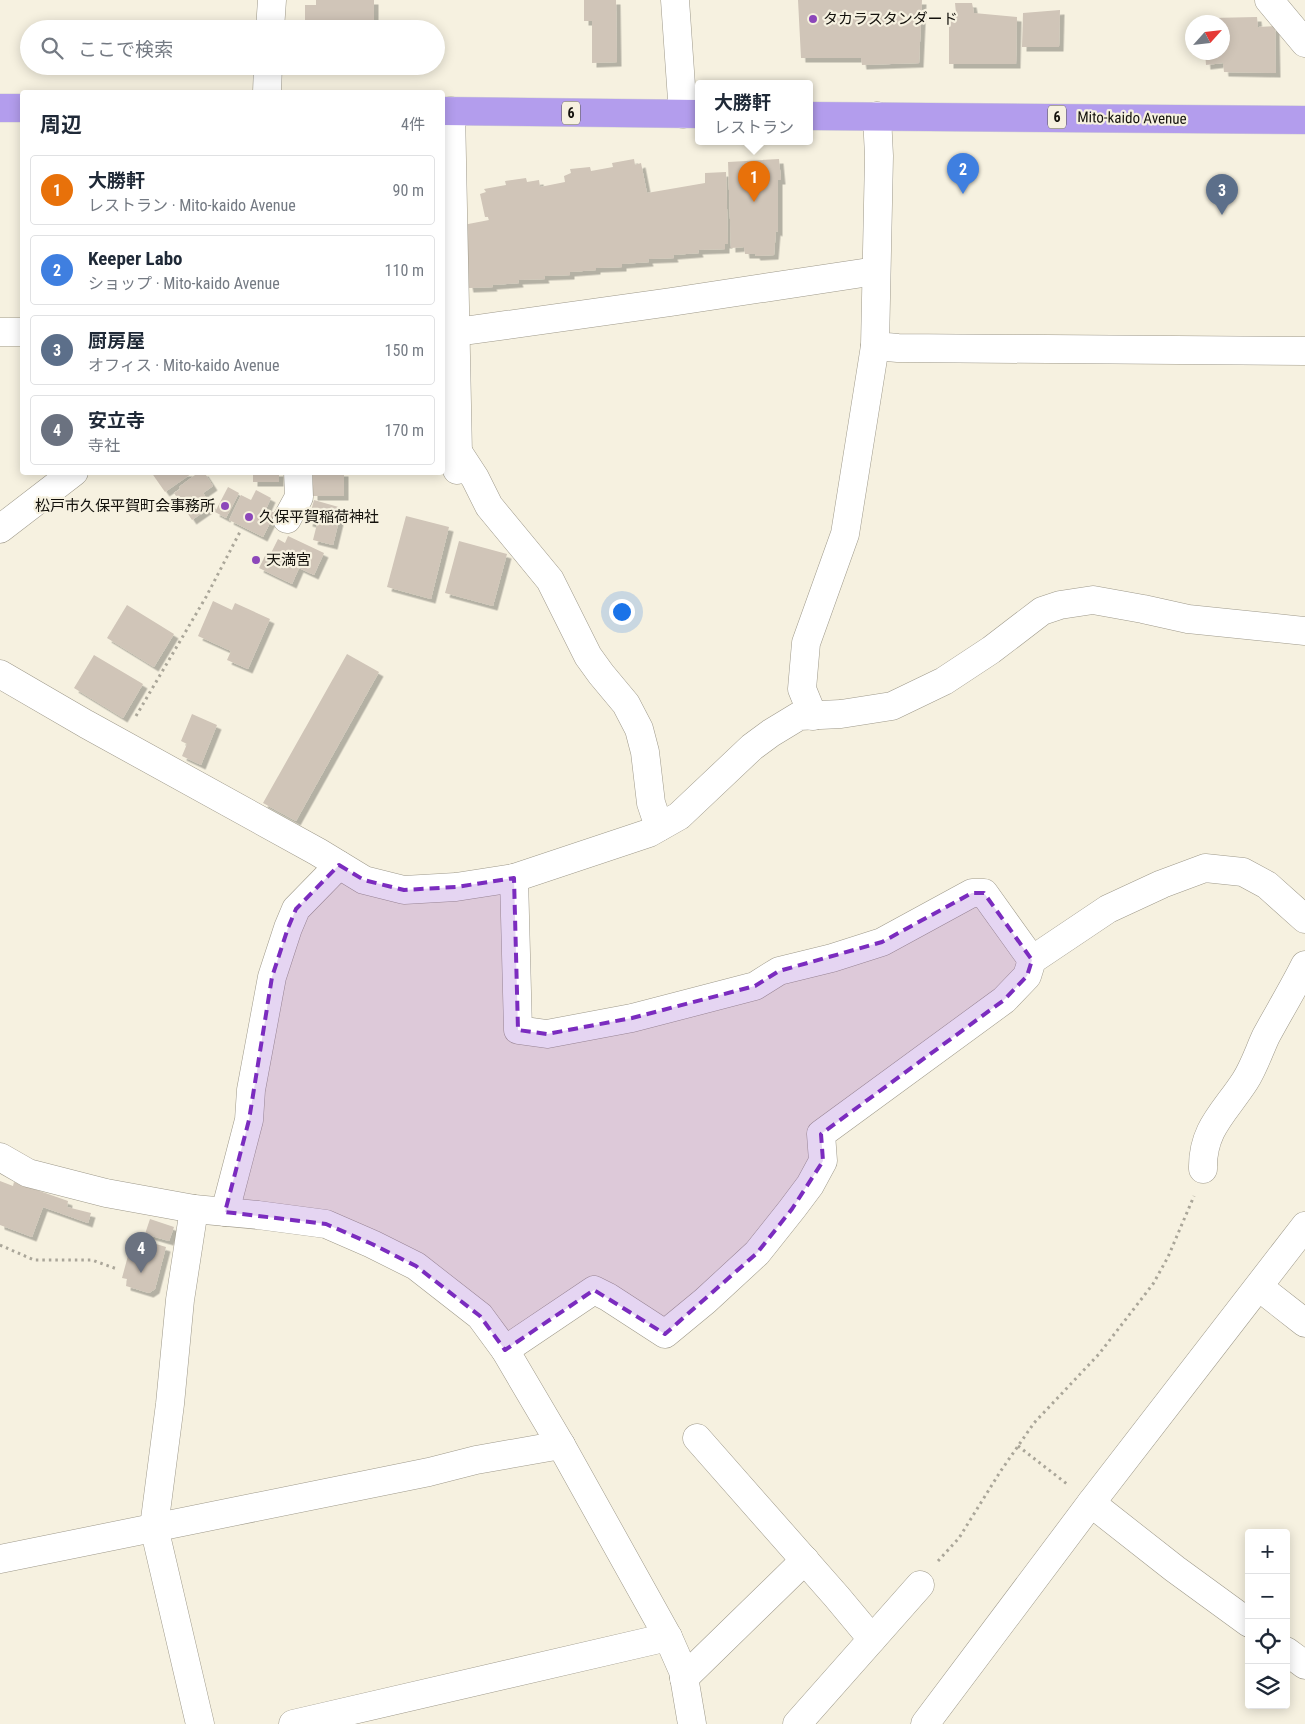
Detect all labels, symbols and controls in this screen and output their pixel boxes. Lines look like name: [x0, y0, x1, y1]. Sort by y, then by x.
place label: タカラスタンダード: [823, 10, 958, 28]
marker: タカラスタンダード: [807, 13, 819, 25]
north arrow: [1185, 15, 1230, 60]
search box: [20, 20, 445, 75]
icon: search: [38, 34, 66, 62]
text: ここで検索: [78, 38, 173, 61]
popup: [695, 80, 813, 145]
text: 大勝軒: [714, 91, 771, 114]
road number: 6: [562, 102, 580, 125]
road number: 6: [1048, 105, 1066, 128]
street label: Mito-kaido Avenue: [1077, 108, 1187, 128]
text: 周辺: [40, 113, 82, 137]
text: 4件: [401, 115, 425, 134]
text: レストラン: [714, 118, 794, 137]
pin: 2: [947, 153, 979, 194]
pin: 1: [738, 161, 770, 202]
text: 大勝軒: [88, 169, 145, 192]
pin: 3: [1206, 174, 1238, 215]
text: 1: [53, 181, 61, 200]
text: 90 m: [392, 181, 424, 200]
text: レストラン · Mito-kaido Avenue: [88, 196, 296, 215]
text: Keeper Labo: [88, 247, 183, 270]
text: 2: [53, 261, 61, 280]
text: 110 m: [385, 261, 424, 280]
text: ショップ · Mito-kaido Avenue: [88, 274, 280, 293]
text: 厨房屋: [88, 329, 145, 352]
text: 3: [53, 341, 61, 360]
text: 150 m: [385, 341, 424, 360]
text: オフィス · Mito-kaido Avenue: [88, 356, 280, 375]
text: 安立寺: [88, 409, 145, 432]
text: 4: [53, 421, 61, 440]
text: 170 m: [385, 421, 424, 440]
text: 寺社: [88, 436, 120, 455]
place label: 松戸市久保平賀町会事務所: [35, 497, 215, 515]
marker: 松戸市久保平賀町会事務所: [219, 500, 231, 512]
place label: 久保平賀稲荷神社: [259, 508, 379, 526]
marker: 久保平賀稲荷神社: [243, 511, 255, 523]
place label: 天満宮: [266, 551, 311, 569]
marker: 天満宮: [250, 554, 262, 566]
your location: [609, 599, 635, 625]
pin: 4: [125, 1232, 157, 1273]
map controls: [1245, 1529, 1290, 1709]
button: +: [1245, 1529, 1290, 1574]
button: −: [1245, 1574, 1290, 1619]
button: locate: [1245, 1619, 1290, 1664]
button: layers: [1245, 1664, 1290, 1709]

